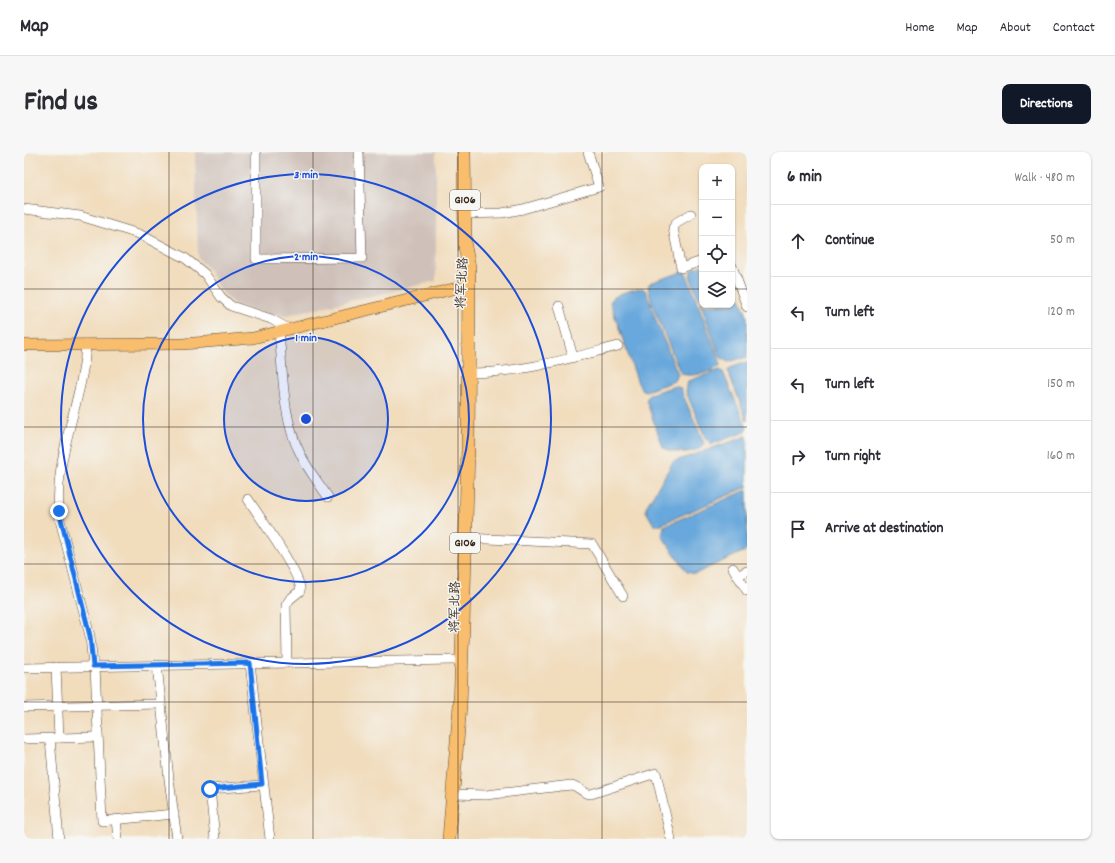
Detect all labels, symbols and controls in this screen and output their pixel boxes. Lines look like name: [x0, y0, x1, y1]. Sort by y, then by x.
text: Map: [20, 14, 49, 41]
text: Home: [905, 18, 934, 38]
text: Map: [956, 18, 978, 38]
text: About: [1000, 18, 1031, 38]
text: Contact: [1053, 18, 1095, 38]
text: Find us: [24, 84, 98, 124]
button: Directions: [1002, 84, 1091, 124]
map controls: [699, 164, 735, 308]
button: +: [699, 164, 735, 200]
text: 6 min: [787, 166, 822, 190]
text: 3 min: [294, 167, 318, 184]
text: Walk · 480 m: [1014, 169, 1075, 188]
road number: G106: [450, 190, 480, 210]
button: −: [699, 200, 735, 236]
icon: ahead: [787, 230, 809, 252]
text: Continue: [825, 230, 874, 252]
text: 50 m: [1050, 231, 1075, 250]
button: locate: [699, 236, 735, 272]
text: 2 min: [294, 249, 318, 266]
street label: 将军北路: [452, 257, 474, 309]
button: layers: [699, 272, 735, 308]
icon: left: [787, 302, 809, 324]
text: Turn left: [825, 302, 874, 324]
text: 120 m: [1047, 303, 1075, 322]
text: 1 min: [295, 330, 317, 347]
icon: left: [787, 374, 809, 396]
text: Turn left: [825, 374, 874, 396]
text: 150 m: [1047, 375, 1075, 394]
centre of rings: [299, 412, 313, 426]
icon: right: [787, 446, 809, 468]
text: Turn right: [825, 446, 881, 468]
text: 160 m: [1047, 447, 1075, 466]
route end: [50, 502, 68, 520]
icon: arrive: [787, 518, 809, 540]
text: Arrive at destination: [825, 518, 943, 540]
road number: G106: [450, 533, 480, 553]
street label: 将军北路: [446, 581, 466, 633]
route start: [201, 780, 219, 798]

